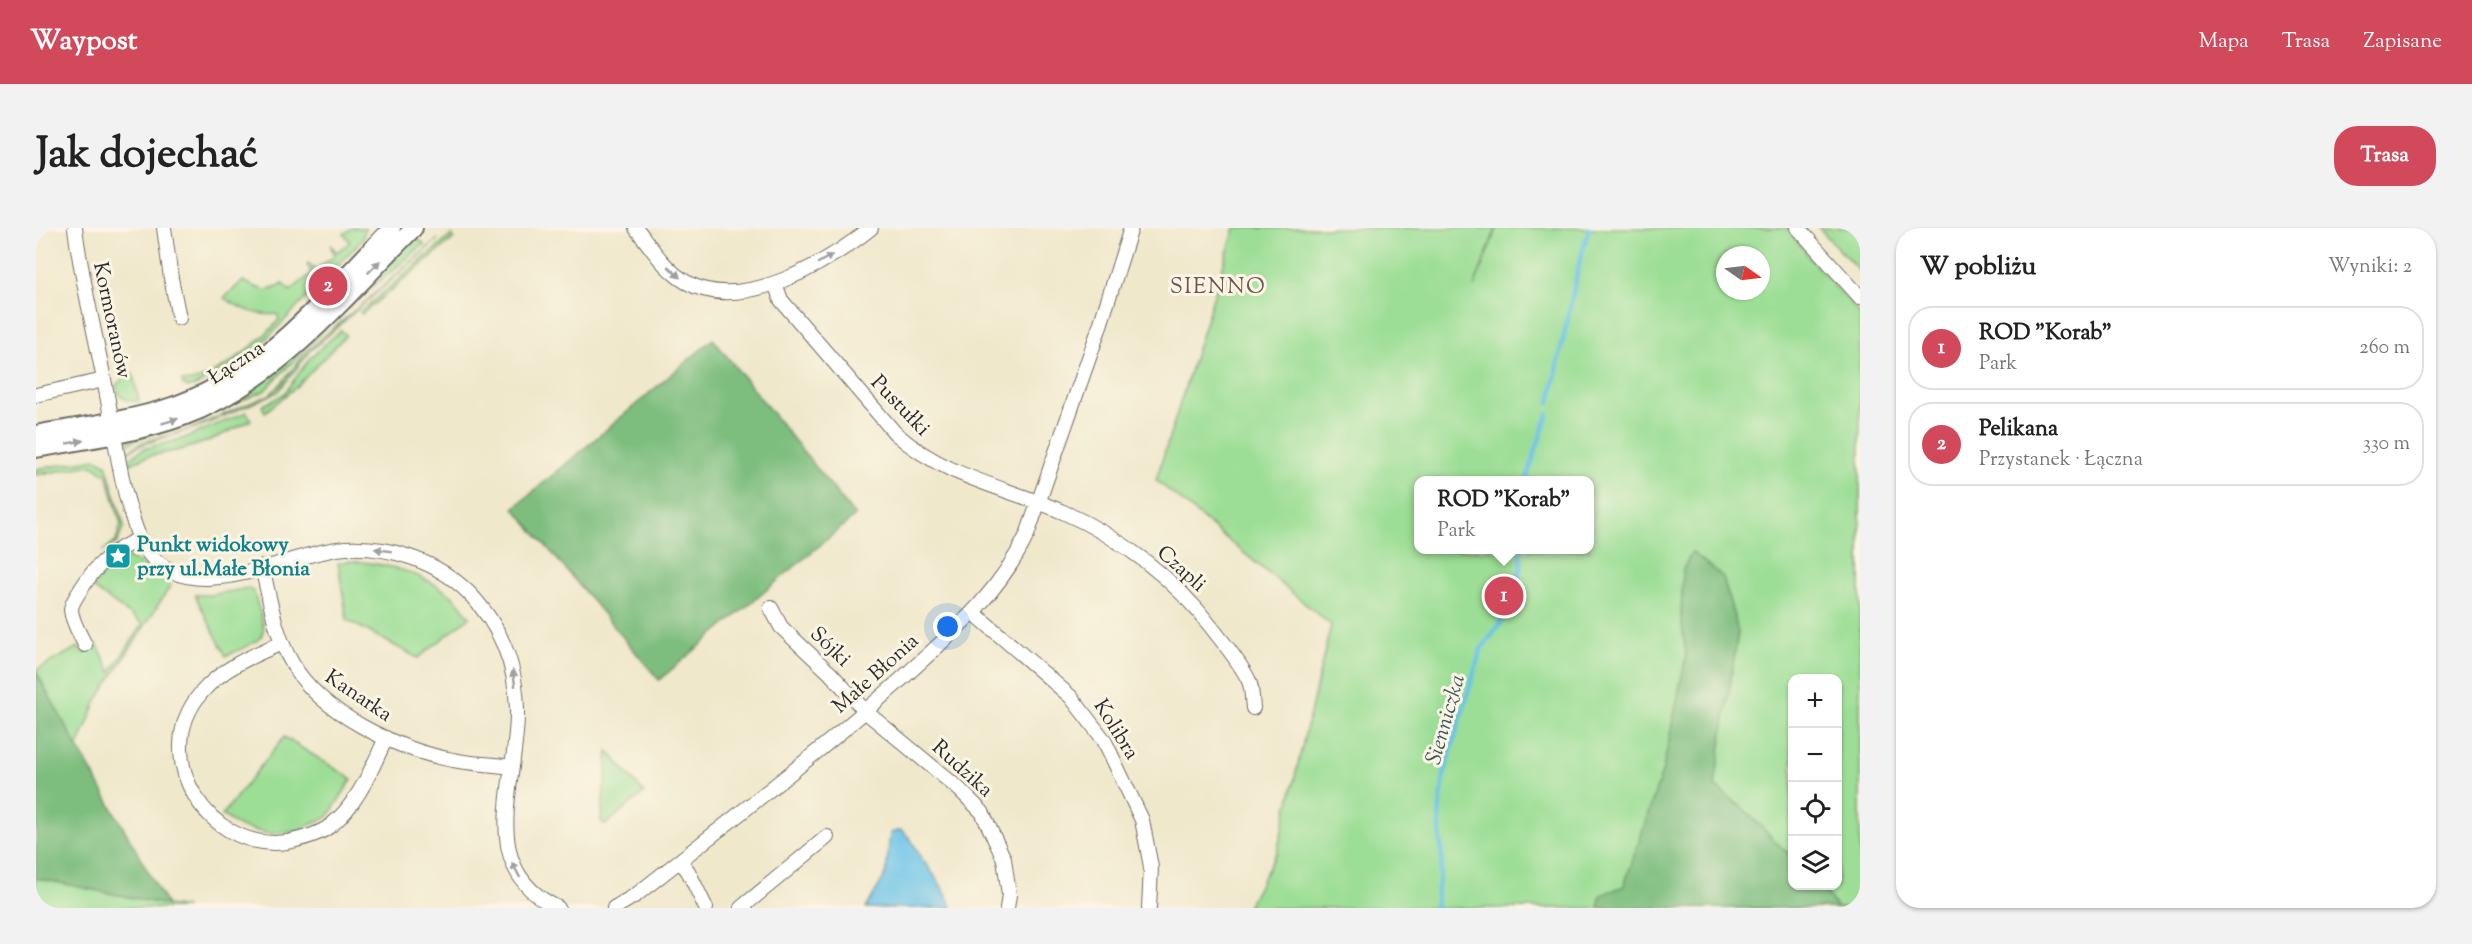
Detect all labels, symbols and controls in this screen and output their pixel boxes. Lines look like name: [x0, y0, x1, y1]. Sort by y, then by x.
text: Waypost: [30, 22, 137, 62]
text: Mapa: [2199, 27, 2249, 57]
text: Trasa: [2282, 27, 2330, 57]
text: Zapisane: [2363, 27, 2442, 57]
text: Jak dojechać: [36, 126, 258, 186]
button: Trasa: [2334, 126, 2436, 186]
north arrow: [1716, 246, 1770, 300]
text: W pobliżu: [1920, 249, 2036, 286]
text: Wyniki: 2: [2328, 253, 2412, 282]
one-way arrow: [817, 254, 833, 265]
street label: Kormoranów: [84, 259, 138, 382]
one-way arrow: [367, 261, 381, 275]
pin: 2: [308, 264, 348, 308]
one-way arrow: [667, 265, 682, 279]
district label: SIENNO: [1170, 272, 1266, 304]
text: ROD "Korab": [1979, 318, 2112, 350]
street label: Łączna: [203, 334, 271, 393]
text: 1: [1938, 334, 1945, 363]
text: 260 m: [2359, 334, 2410, 363]
text: Park: [1979, 350, 2017, 379]
street label: Pustułki: [863, 369, 936, 444]
text: Pelikana: [1979, 414, 2058, 446]
one-way arrow: [161, 416, 179, 425]
text: 2: [1937, 430, 1946, 459]
text: 330 m: [2363, 430, 2410, 459]
one-way arrow: [65, 437, 84, 446]
text: Przystanek · Łączna: [1979, 446, 2143, 475]
popup: [1414, 476, 1594, 554]
text: ROD "Korab": [1438, 485, 1570, 517]
text: Park: [1438, 517, 1476, 546]
place label: Punkt widokowy przy ul.Małe Błonia: [137, 531, 310, 585]
street label: Czapli: [1149, 539, 1212, 600]
place icon: Punkt widokowy przy ul.Małe Błonia: [103, 541, 133, 571]
one-way arrow: [373, 546, 392, 555]
pin: 1: [1484, 574, 1524, 619]
your location: [933, 612, 962, 641]
street label: Sójki: [802, 620, 857, 675]
street label: Małe Błonia: [826, 627, 926, 722]
street label: Kanarka: [318, 663, 398, 730]
one-way arrow: [510, 668, 519, 687]
water label: Sienniczka: [1419, 671, 1475, 769]
map controls: [1788, 674, 1842, 890]
button: +: [1788, 674, 1842, 728]
street label: Kolibra: [1085, 694, 1146, 766]
button: −: [1788, 728, 1842, 782]
street label: Rudzika: [924, 734, 999, 805]
button: locate: [1788, 782, 1842, 836]
button: layers: [1788, 836, 1842, 890]
one-way arrow: [511, 861, 521, 878]

